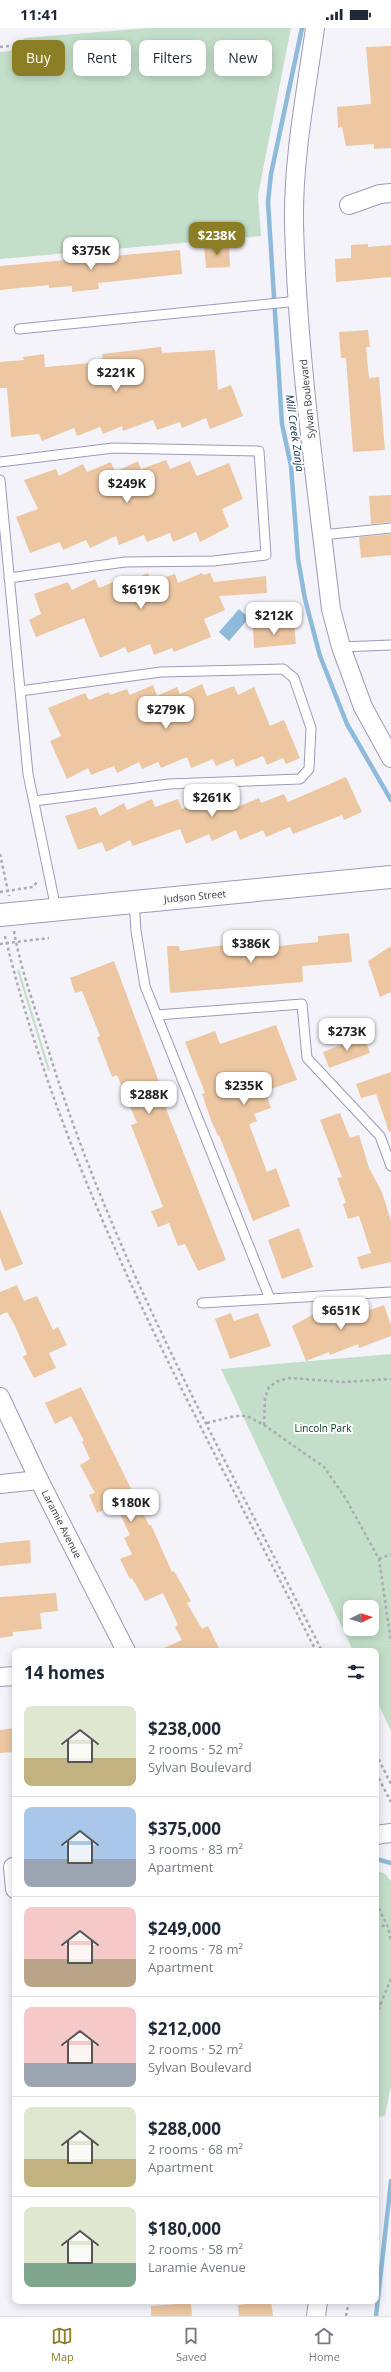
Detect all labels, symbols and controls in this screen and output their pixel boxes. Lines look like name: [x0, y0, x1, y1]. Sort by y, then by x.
text: 11:41: [20, 4, 59, 24]
chip: Buy: [12, 40, 65, 76]
chip: Rent: [73, 40, 131, 76]
chip: Filters: [139, 40, 206, 76]
chip: New: [214, 40, 272, 76]
pin: $238K: [189, 222, 245, 256]
text: $238K: [198, 226, 236, 244]
pin: $375K: [63, 237, 119, 271]
text: $375K: [72, 241, 110, 259]
pin: $221K: [88, 359, 144, 393]
street label: Sylvan Boulevard: [296, 359, 318, 439]
text: $221K: [97, 363, 135, 381]
water label: Mill Creek Zanja: [283, 393, 308, 473]
pin: $249K: [99, 470, 155, 504]
text: $249K: [108, 474, 146, 492]
pin: $619K: [113, 576, 169, 610]
text: $619K: [122, 580, 160, 598]
pin: $212K: [246, 602, 302, 636]
text: $212K: [255, 606, 293, 624]
pin: $279K: [138, 696, 194, 730]
text: $279K: [147, 700, 185, 718]
pin: $261K: [184, 784, 240, 818]
text: $261K: [193, 788, 231, 806]
street label: Judson Street: [162, 886, 227, 906]
pin: $386K: [223, 930, 279, 964]
text: $386K: [232, 934, 270, 952]
pin: $273K: [319, 1018, 375, 1052]
text: $273K: [328, 1022, 366, 1040]
pin: $235K: [216, 1072, 272, 1106]
text: $235K: [225, 1076, 263, 1094]
pin: $288K: [121, 1081, 177, 1115]
text: $288K: [130, 1085, 168, 1103]
pin: $651K: [313, 1297, 369, 1331]
text: $651K: [322, 1301, 360, 1319]
park label: Lincoln Park: [295, 1421, 352, 1435]
street label: Laramie Avenue: [39, 1487, 85, 1561]
pin: $180K: [103, 1489, 159, 1523]
text: $180K: [112, 1493, 150, 1511]
north arrow: [343, 1600, 379, 1636]
map controls: [343, 1600, 379, 1636]
text: 14 homes: [24, 1661, 105, 1684]
icon: filters: [345, 1661, 367, 1683]
text: $238,000: [148, 1717, 221, 1740]
icon: home: [56, 1722, 104, 1770]
text: 2 rooms · 52 m²: [148, 1740, 243, 1758]
text: Sylvan Boulevard: [148, 1758, 252, 1776]
text: $375,000: [148, 1817, 221, 1840]
icon: home: [56, 1823, 104, 1871]
text: 3 rooms · 83 m²: [148, 1840, 243, 1858]
text: Apartment: [148, 1858, 213, 1876]
text: $249,000: [148, 1917, 221, 1940]
icon: home: [56, 1923, 104, 1971]
text: 2 rooms · 78 m²: [148, 1940, 243, 1958]
text: Apartment: [148, 1958, 213, 1976]
text: $212,000: [148, 2017, 221, 2040]
icon: home: [56, 2023, 104, 2071]
text: 2 rooms · 52 m²: [148, 2040, 243, 2058]
text: Sylvan Boulevard: [148, 2058, 252, 2076]
text: $288,000: [148, 2117, 221, 2140]
icon: home: [56, 2123, 104, 2171]
text: 2 rooms · 68 m²: [148, 2140, 243, 2158]
text: Apartment: [148, 2158, 213, 2176]
text: $180,000: [148, 2217, 221, 2240]
icon: home: [56, 2223, 104, 2271]
text: 2 rooms · 58 m²: [148, 2240, 243, 2258]
text: Laramie Avenue: [148, 2258, 246, 2276]
tab: Map: [51, 2325, 74, 2364]
tab: Saved: [176, 2325, 207, 2364]
tab: Home: [309, 2325, 340, 2364]

